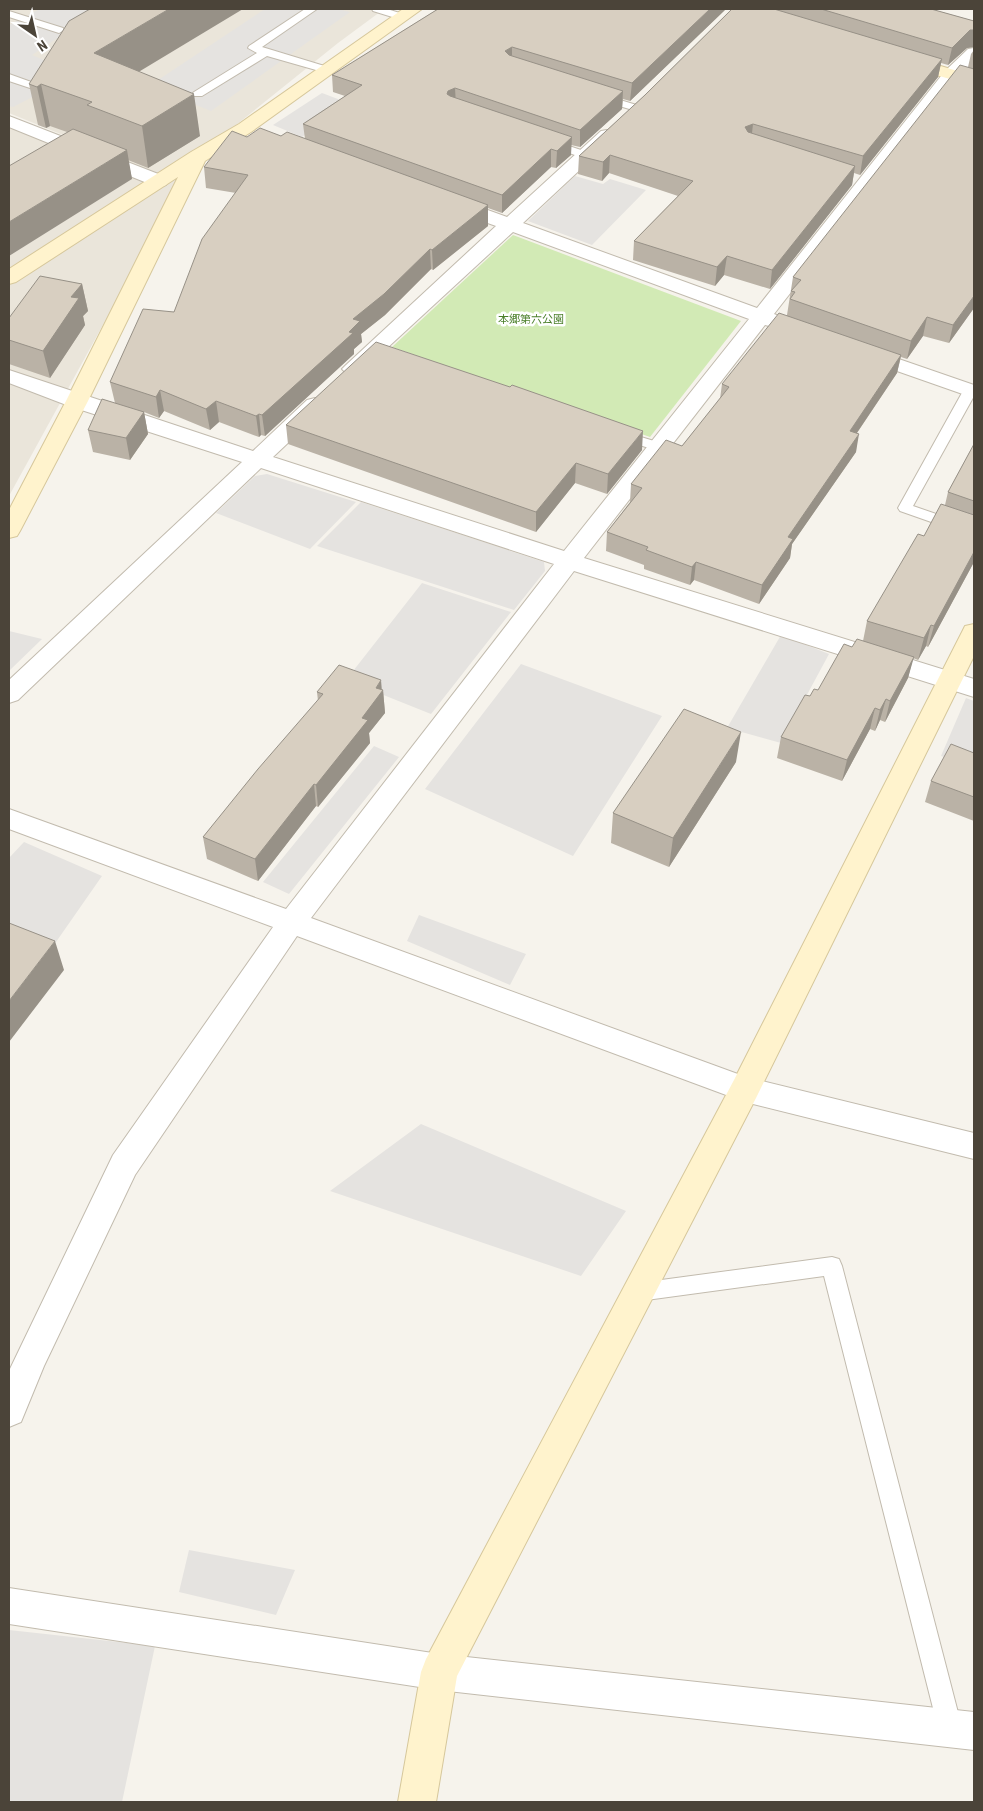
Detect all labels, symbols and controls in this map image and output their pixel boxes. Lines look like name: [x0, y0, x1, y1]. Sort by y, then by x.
north arrow: [10, 10, 60, 60]
text: N: [34, 37, 50, 55]
park label: 本郷第六公園: [498, 313, 564, 326]

